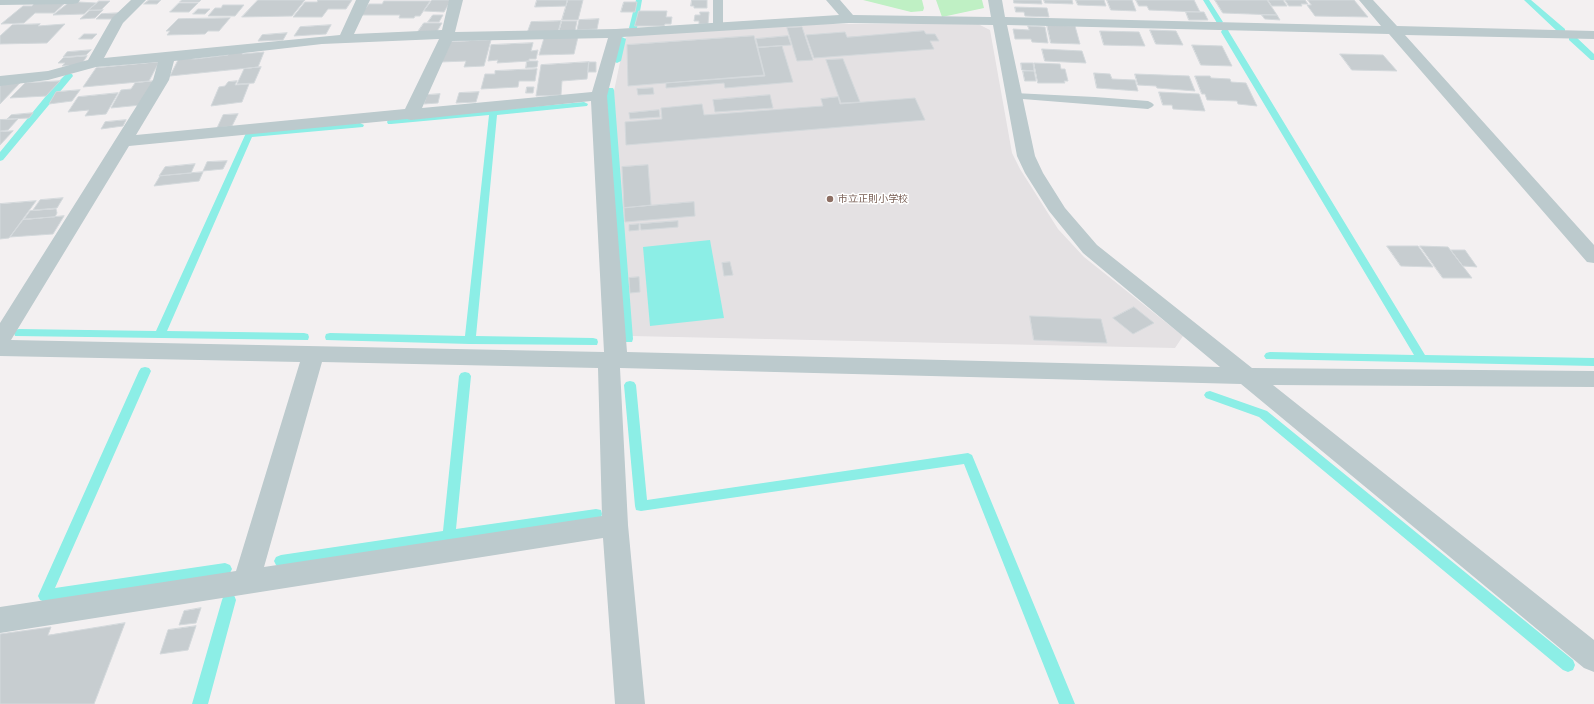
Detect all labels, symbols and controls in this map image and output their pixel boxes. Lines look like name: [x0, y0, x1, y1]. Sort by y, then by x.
place label: 市立正則小学校: [838, 193, 908, 205]
marker: 市立正則小学校: [825, 194, 835, 204]

